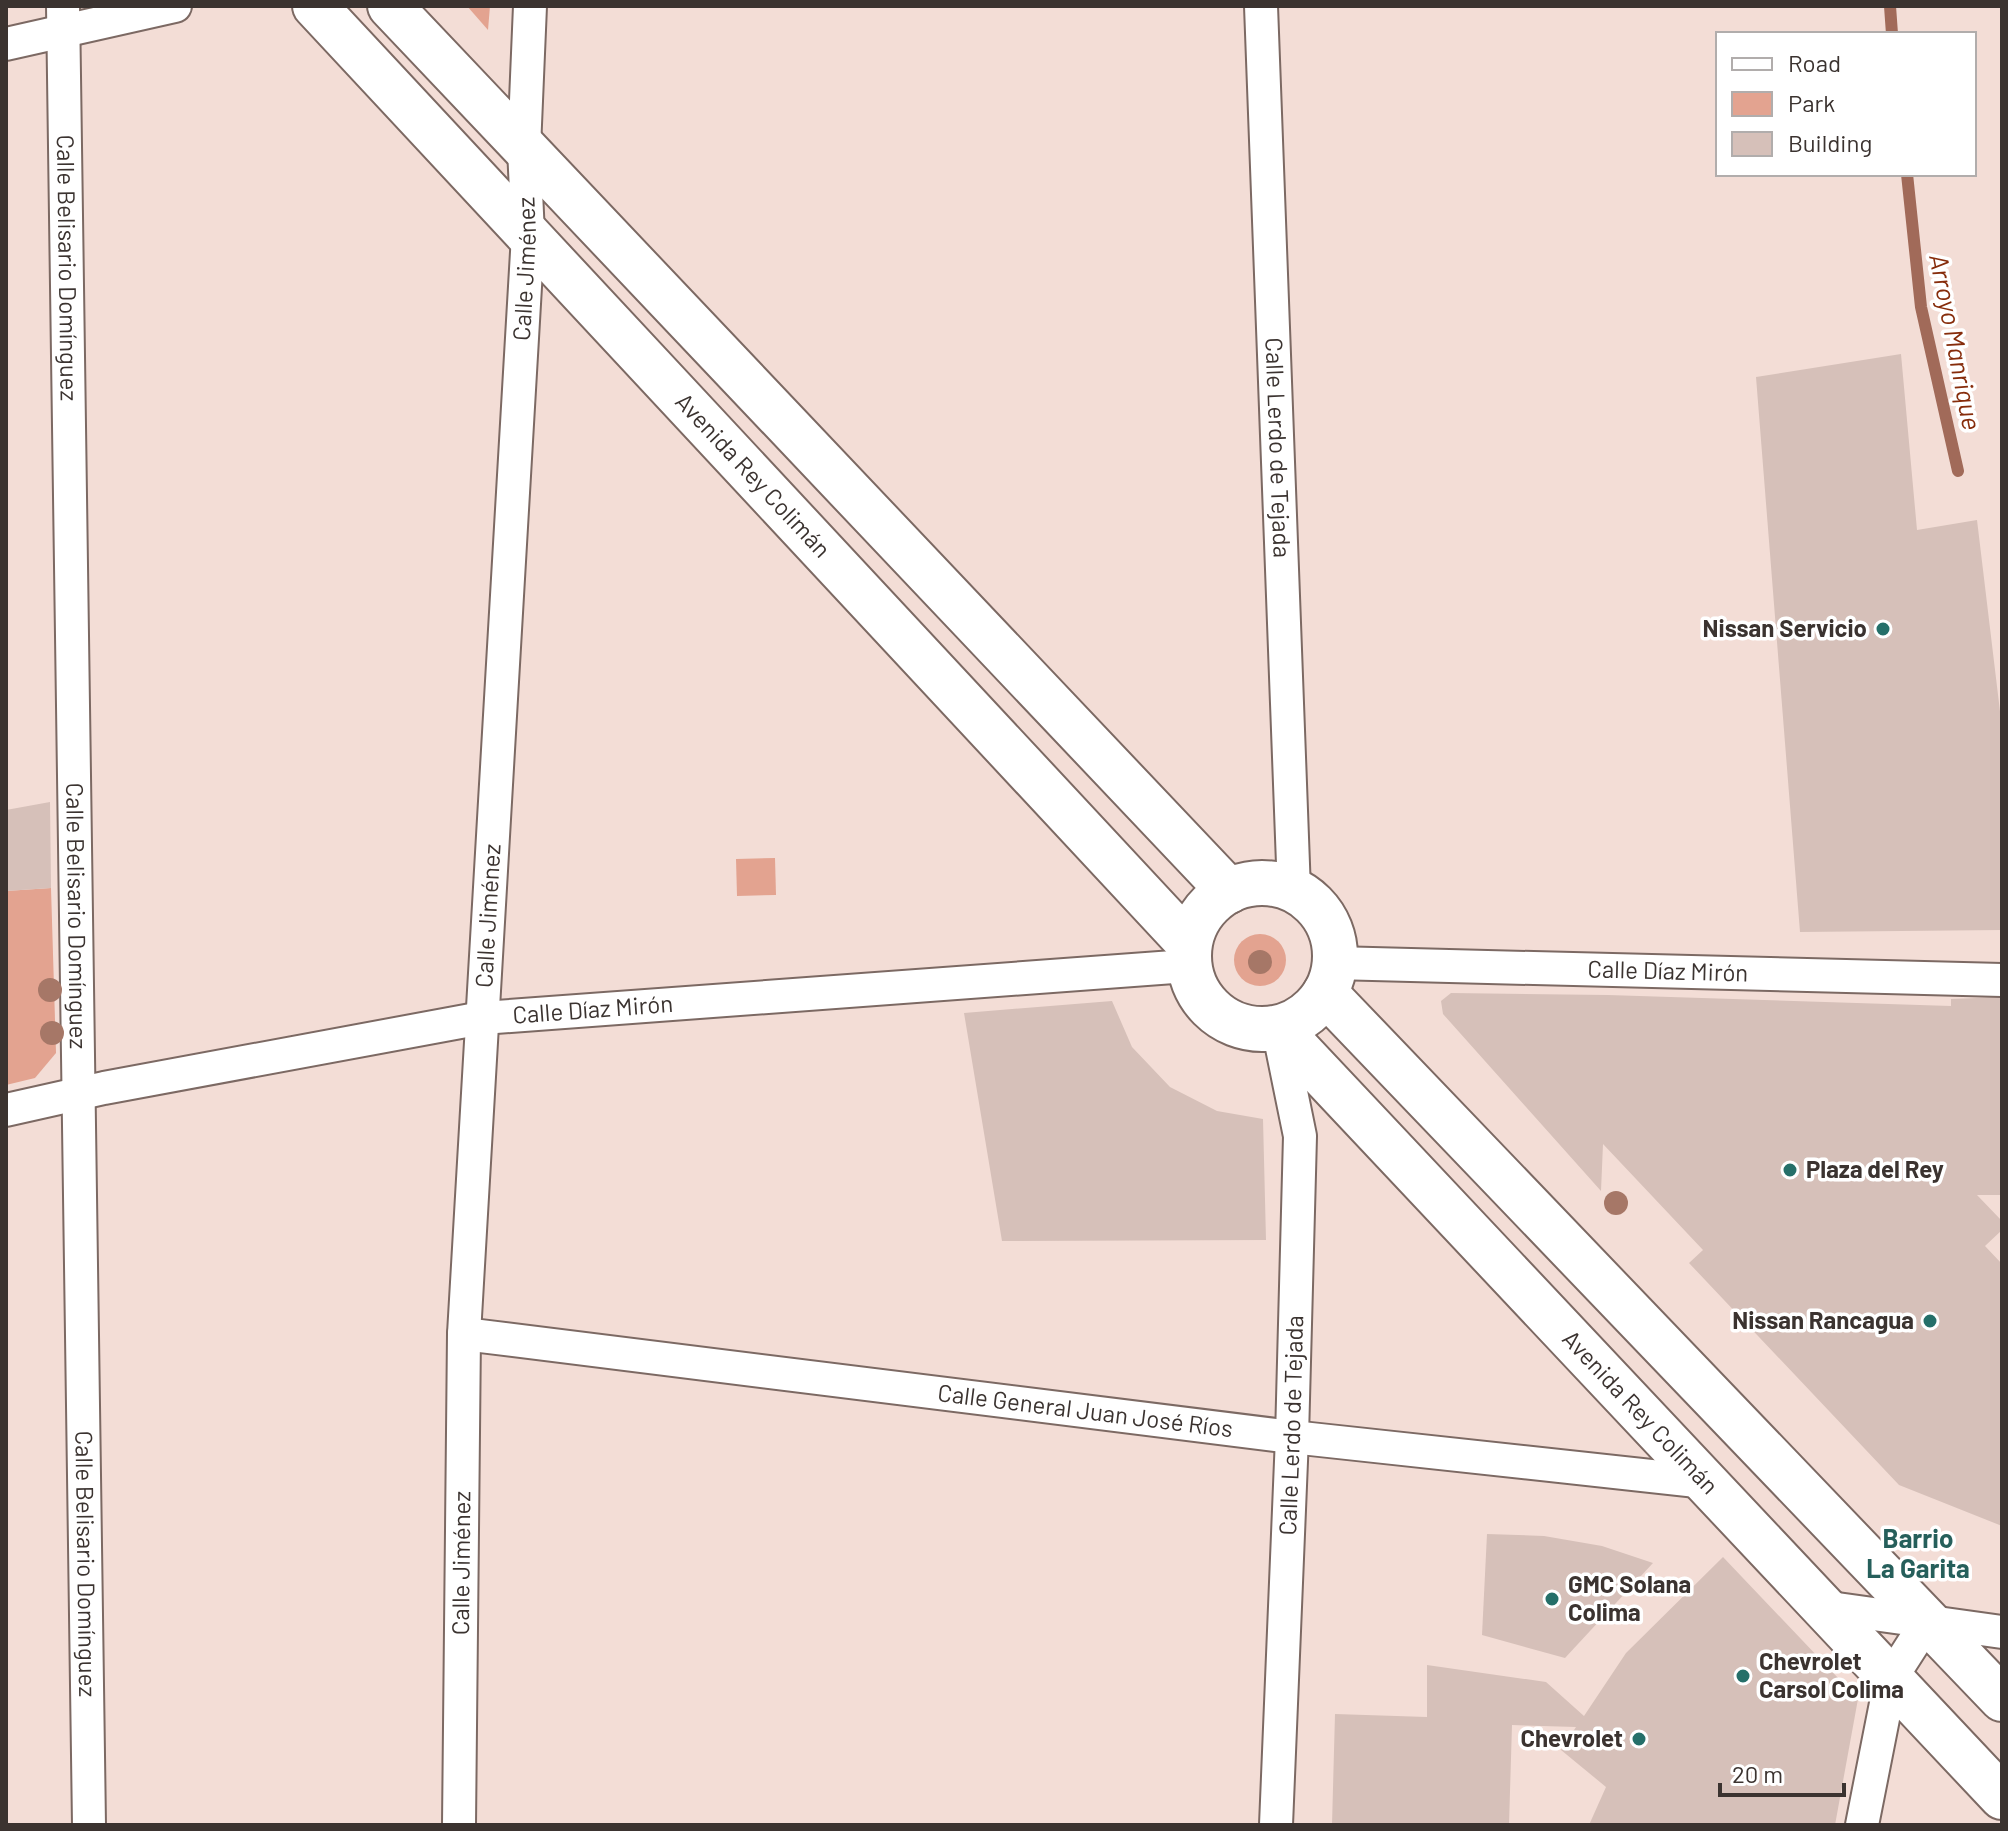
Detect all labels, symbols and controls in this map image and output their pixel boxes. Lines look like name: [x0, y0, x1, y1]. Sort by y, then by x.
legend: [1716, 32, 1976, 176]
text: Road: [1788, 48, 1841, 77]
text: Park: [1788, 88, 1835, 117]
text: Building: [1788, 128, 1872, 157]
street label: Calle Belisario Domínguez: [52, 135, 85, 401]
street label: Calle Jiménez: [506, 196, 541, 342]
water label: Arroyo Manrique: [1924, 251, 1989, 432]
street label: Calle Lerdo de Tejada: [1260, 337, 1298, 558]
street label: Avenida Rey Colimán: [670, 386, 837, 563]
place label: Nissan Servicio: [1703, 613, 1867, 642]
marker: Nissan Servicio: [1874, 620, 1892, 638]
street label: Calle Belisario Domínguez: [61, 782, 94, 1049]
street label: Calle Jiménez: [468, 843, 506, 988]
street label: Calle Díaz Mirón: [1587, 953, 1749, 987]
street label: Calle Díaz Mirón: [511, 988, 674, 1029]
place label: Plaza del Rey: [1806, 1154, 1944, 1183]
marker: Plaza del Rey: [1781, 1161, 1799, 1179]
place label: Nissan Rancagua: [1732, 1305, 1914, 1334]
marker: Nissan Rancagua: [1921, 1312, 1939, 1330]
street label: Calle Lerdo de Tejada: [1272, 1315, 1308, 1536]
street label: Avenida Rey Colimán: [1557, 1323, 1725, 1499]
street label: Calle General Juan José Ríos: [936, 1377, 1235, 1443]
street label: Calle Belisario Domínguez: [70, 1430, 103, 1697]
street label: Calle Jiménez: [445, 1491, 475, 1635]
district label: Barrio La Garita: [1866, 1522, 1970, 1583]
place label: GMC Solana Colima: [1568, 1569, 1691, 1626]
marker: GMC Solana Colima: [1543, 1590, 1561, 1608]
place label: Chevrolet Carsol Colima: [1759, 1646, 1904, 1703]
marker: Chevrolet Carsol Colima: [1734, 1667, 1752, 1685]
place label: Chevrolet: [1520, 1723, 1623, 1752]
marker: Chevrolet: [1630, 1730, 1648, 1748]
scale bar: [1720, 1747, 1844, 1797]
text: 20 m: [1732, 1759, 1783, 1788]

